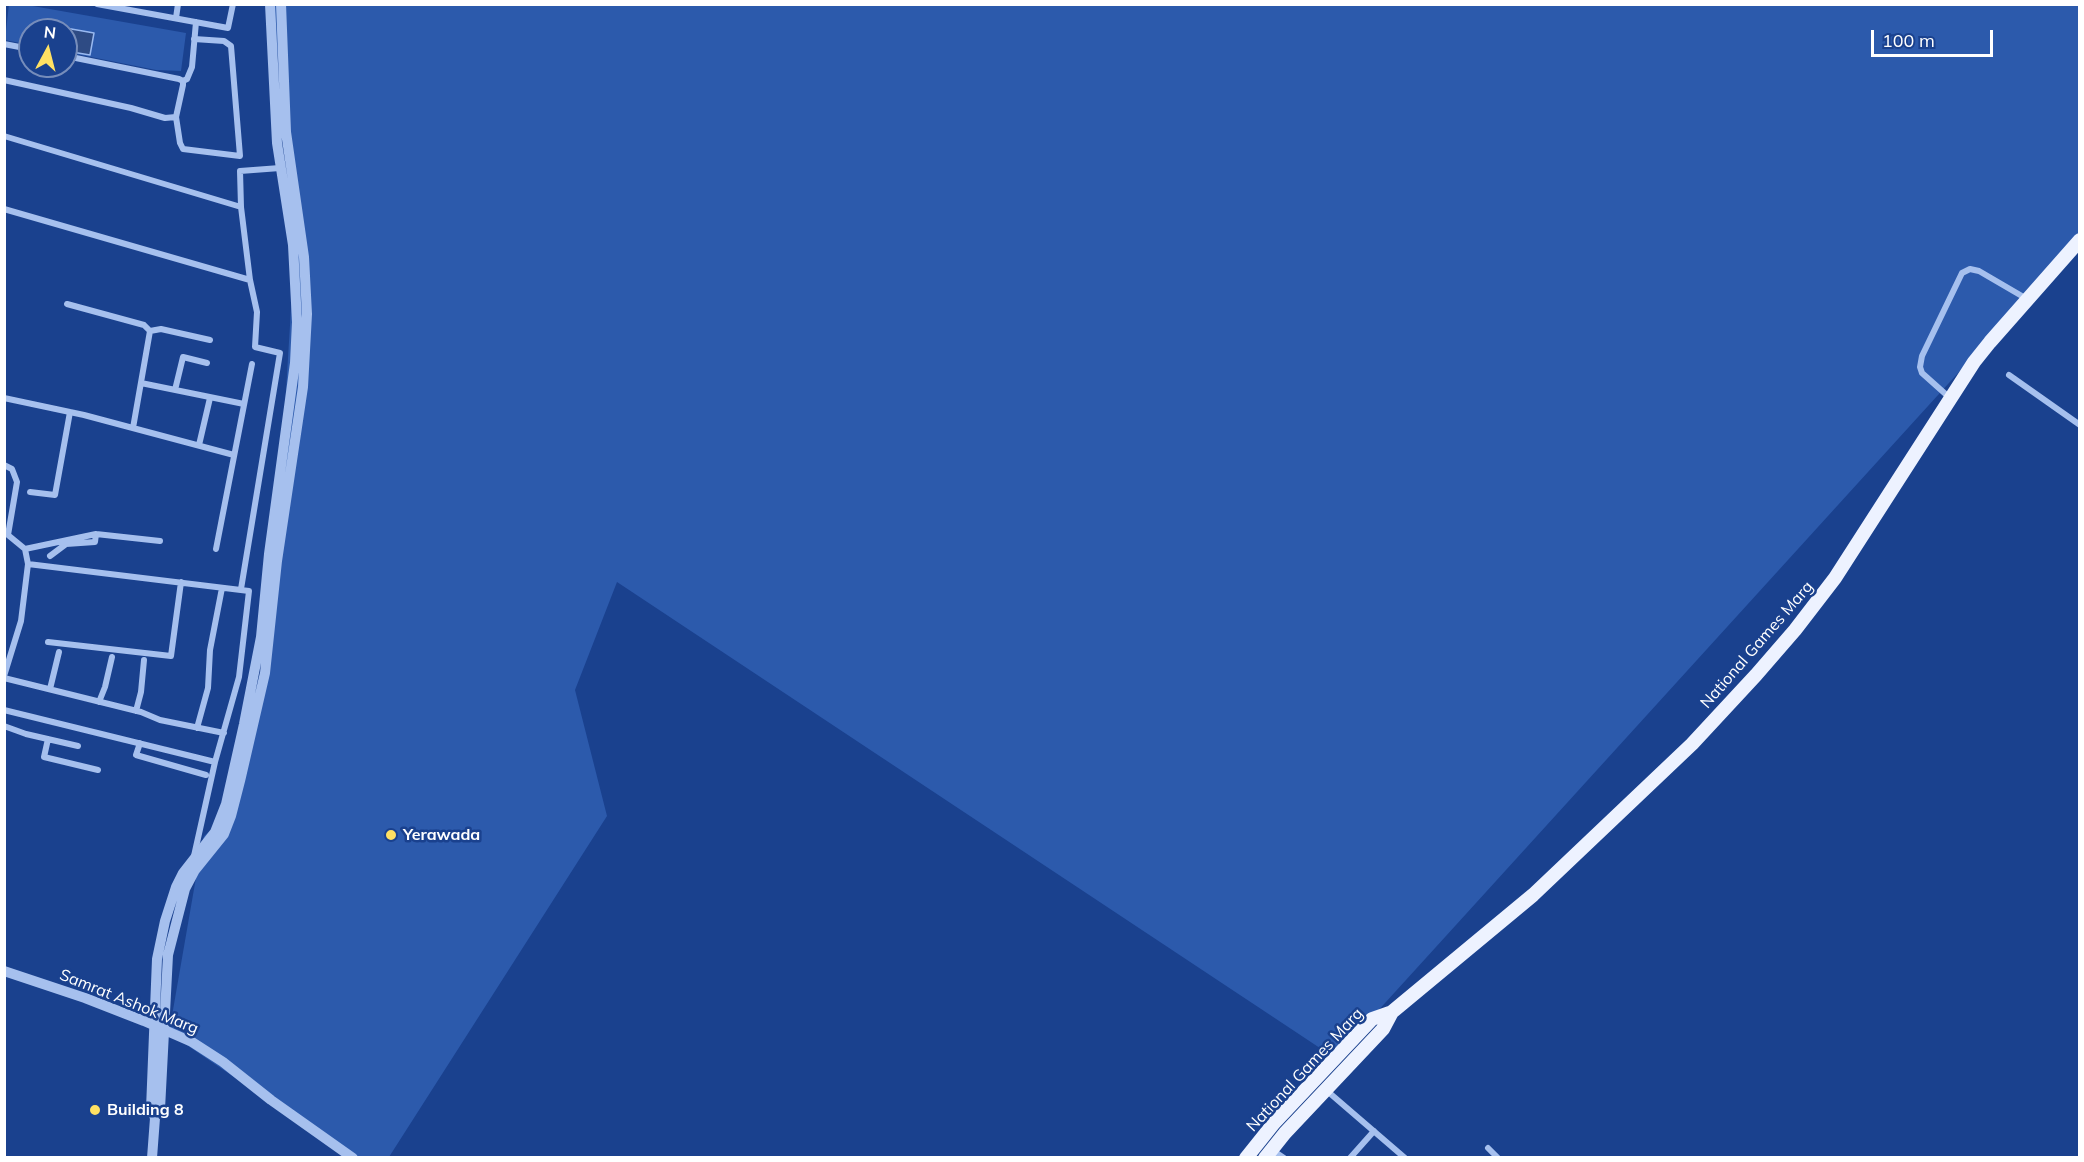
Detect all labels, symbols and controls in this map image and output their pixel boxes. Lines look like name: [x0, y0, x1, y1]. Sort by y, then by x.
north arrow: [18, 18, 78, 78]
scale bar: [1874, 18, 1996, 56]
text: N: [43, 21, 57, 43]
text: 100 m: [1882, 29, 1935, 52]
street label: National Games Marg: [1697, 578, 1817, 712]
place label: Yerawada: [403, 825, 480, 845]
marker: Yerawada: [384, 828, 398, 842]
street label: Samrat Ashok Marg: [57, 965, 201, 1039]
street label: National Games Marg: [1243, 1004, 1367, 1136]
place label: Building 8: [107, 1100, 184, 1120]
marker: Building 8: [88, 1103, 102, 1117]

